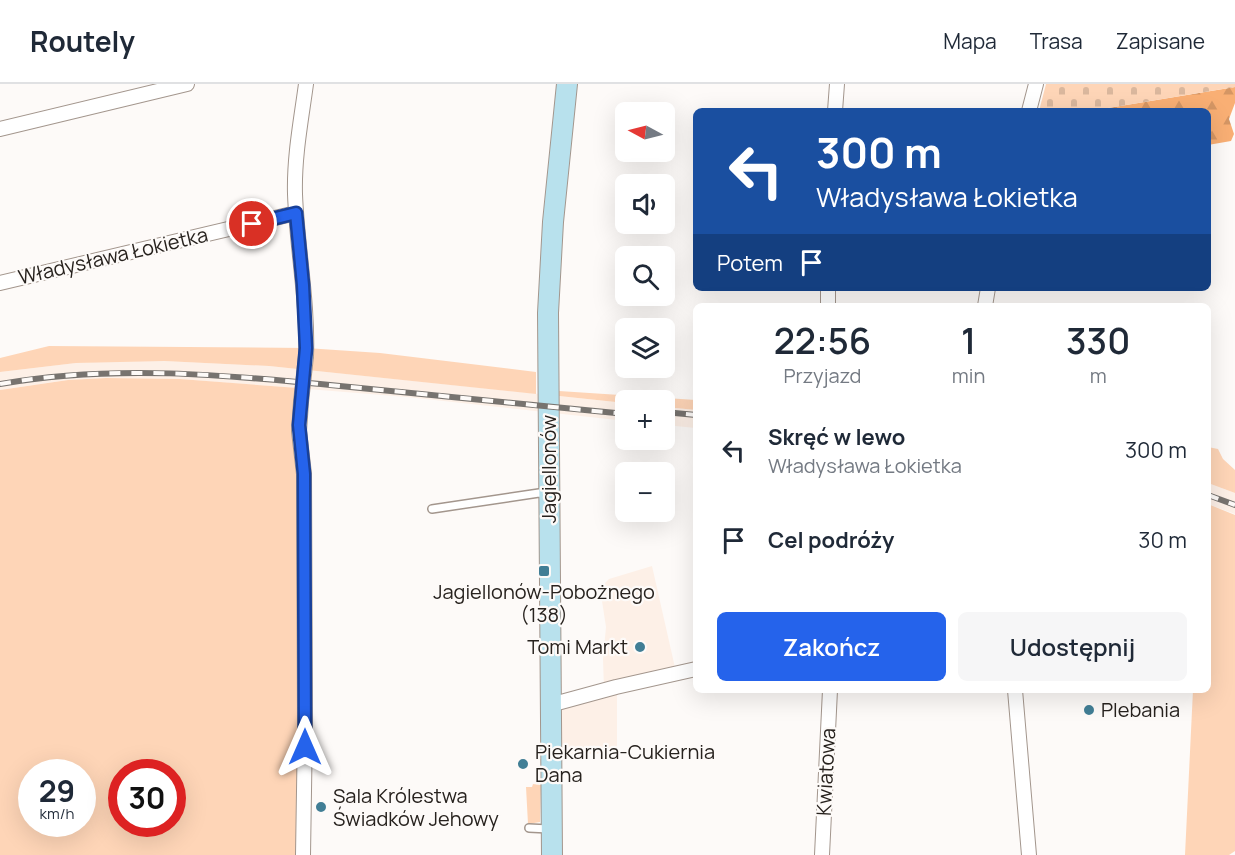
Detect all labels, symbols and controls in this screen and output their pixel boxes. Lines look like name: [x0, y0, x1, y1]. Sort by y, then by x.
text: Routely: [30, 22, 135, 60]
text: Mapa: [943, 27, 997, 55]
text: Trasa: [1030, 27, 1083, 55]
text: Zapisane: [1116, 27, 1205, 55]
north arrow: [615, 102, 675, 162]
map controls: [615, 102, 675, 522]
text: 300 m: [816, 123, 942, 181]
icon: left: [717, 132, 795, 210]
button: sound: [615, 174, 675, 234]
text: Władysława Łokietka: [816, 178, 1078, 215]
pin: [226, 198, 277, 249]
icon: arrive: [235, 207, 268, 240]
street label: Władysława Łokietka: [15, 221, 210, 290]
button: search: [615, 246, 675, 306]
icon: arrive: [795, 246, 828, 279]
text: Potem: [717, 248, 783, 278]
text: 22:56: [774, 316, 871, 365]
text: 1: [961, 316, 976, 365]
text: 330: [1066, 316, 1130, 365]
button: layers: [615, 318, 675, 378]
text: Przyjazd: [783, 362, 861, 389]
text: min: [952, 362, 985, 389]
text: m: [1090, 362, 1107, 389]
button: +: [615, 390, 675, 450]
street label: Jagiellonów: [535, 415, 562, 523]
text: Skręć w lewo: [768, 422, 905, 452]
icon: left: [717, 434, 750, 467]
text: 300 m: [1125, 435, 1187, 465]
text: Władysława Łokietka: [768, 452, 962, 479]
button: −: [615, 462, 675, 522]
icon: arrive: [717, 524, 750, 557]
text: Cel podróży: [768, 525, 894, 555]
text: 30 m: [1138, 525, 1187, 555]
marker: Jagiellonów-Pobożnego (138): [537, 564, 551, 578]
place label: Jagiellonów-Pobożnego (138): [433, 578, 655, 628]
button: Zakończ: [717, 612, 946, 681]
button: Udostępnij: [958, 612, 1187, 681]
place label: Tomi Markt: [527, 633, 628, 660]
marker: Tomi Markt: [633, 640, 647, 654]
place label: Plebania: [1101, 696, 1180, 723]
marker: Plebania: [1082, 703, 1096, 717]
position arrow: [273, 715, 337, 779]
street label: Kwiatowa: [810, 727, 841, 817]
place label: Piekarnia-Cukiernia Dana: [535, 738, 715, 788]
marker: Piekarnia-Cukiernia Dana: [516, 757, 530, 771]
speed limit sign: 30: [108, 759, 186, 837]
text: 29: [39, 770, 75, 811]
place label: Sala Królestwa Świadków Jehowy: [333, 782, 499, 832]
marker: Sala Królestwa Świadków Jehowy: [314, 800, 328, 814]
text: km/h: [40, 803, 74, 824]

